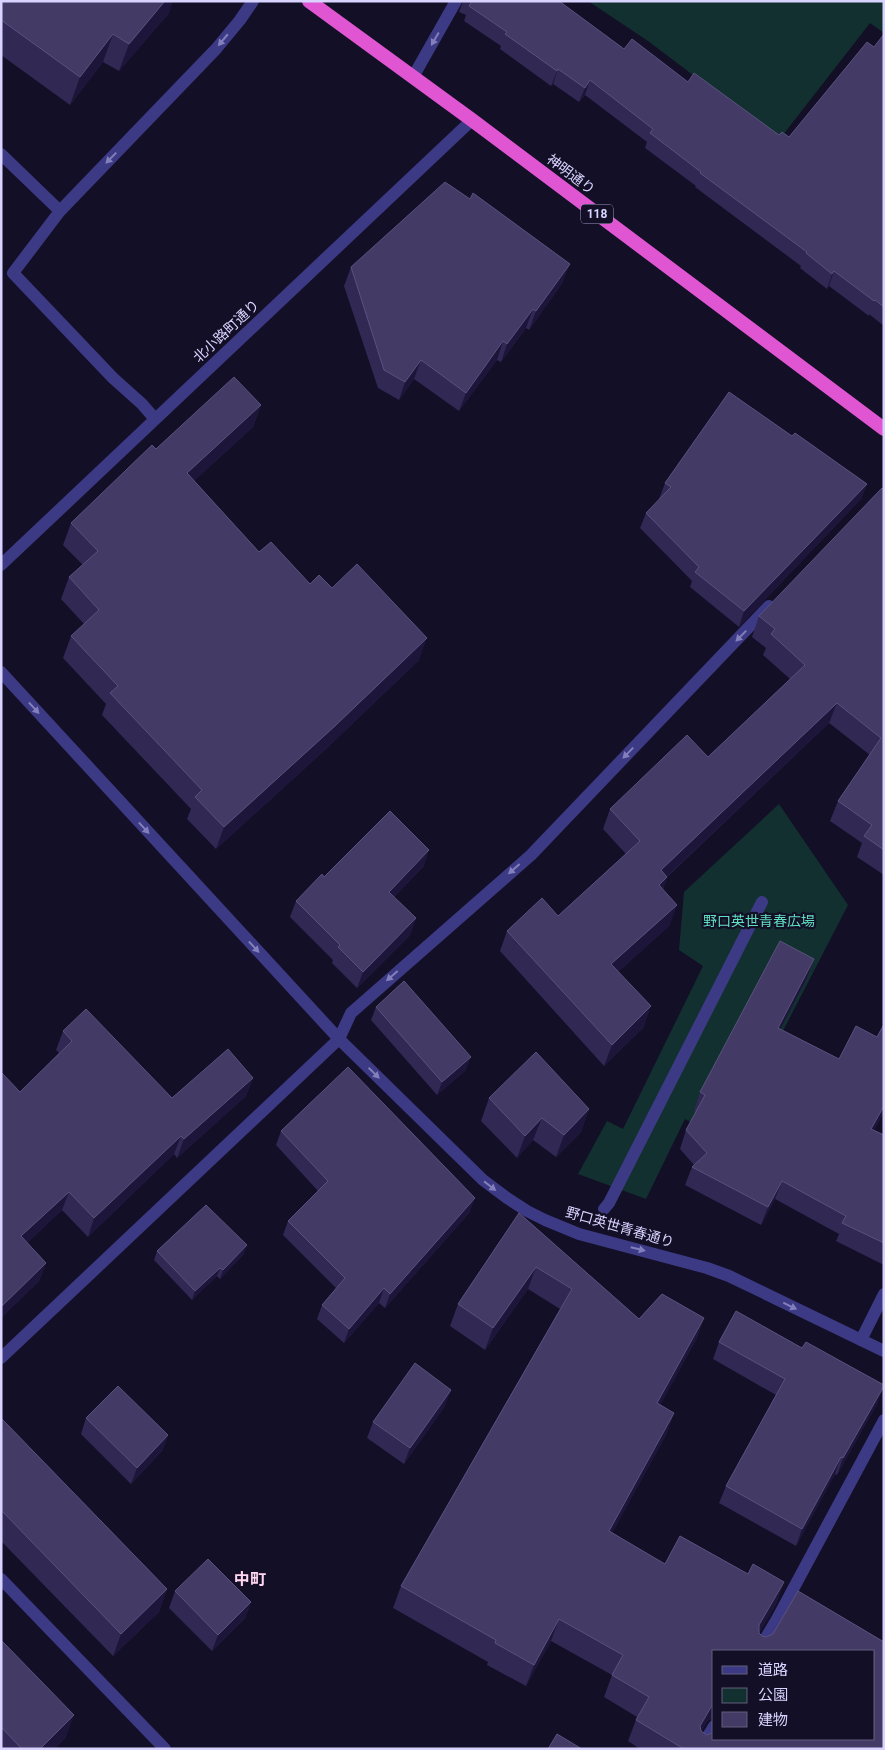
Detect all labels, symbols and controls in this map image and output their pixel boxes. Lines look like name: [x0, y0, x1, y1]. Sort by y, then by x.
one-way arrow: [430, 32, 439, 46]
one-way arrow: [218, 33, 229, 46]
one-way arrow: [105, 151, 117, 163]
street label: 神明通り: [544, 151, 598, 197]
road number: 118: [581, 204, 613, 223]
street label: 北小路町通り: [190, 297, 262, 365]
one-way arrow: [735, 630, 747, 642]
one-way arrow: [28, 702, 40, 714]
one-way arrow: [622, 747, 634, 759]
one-way arrow: [138, 821, 150, 833]
one-way arrow: [509, 863, 521, 875]
park label: 野口英世青春広場: [703, 913, 815, 929]
one-way arrow: [248, 941, 260, 953]
one-way arrow: [387, 970, 399, 982]
one-way arrow: [367, 1067, 379, 1079]
one-way arrow: [483, 1180, 496, 1191]
street label: 野口英世青春通り: [564, 1204, 676, 1250]
one-way arrow: [631, 1245, 646, 1253]
one-way arrow: [782, 1302, 797, 1310]
district label: 中町: [234, 1570, 266, 1589]
legend: [712, 1650, 875, 1740]
text: 道路: [758, 1661, 788, 1679]
text: 公園: [758, 1686, 788, 1704]
text: 建物: [758, 1711, 788, 1729]

